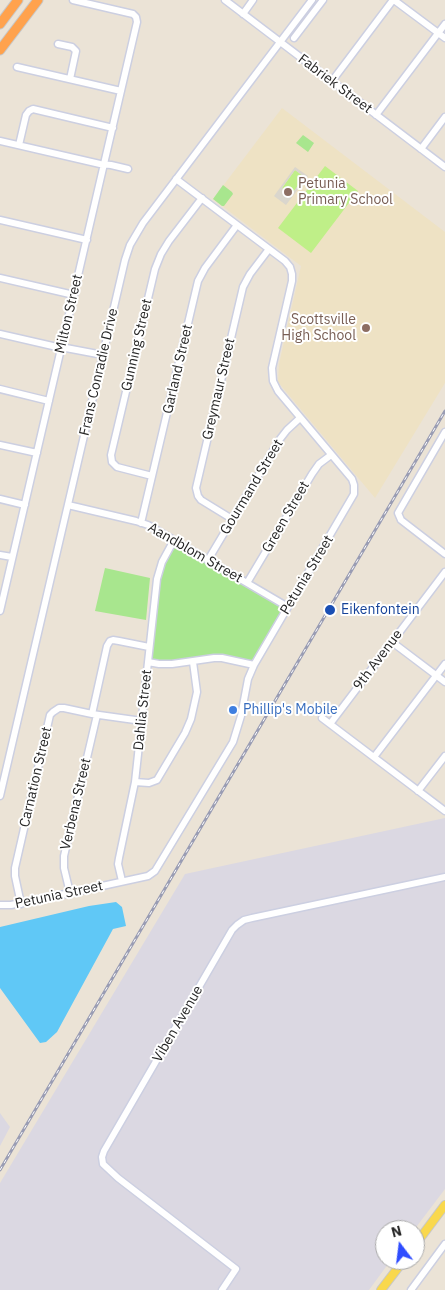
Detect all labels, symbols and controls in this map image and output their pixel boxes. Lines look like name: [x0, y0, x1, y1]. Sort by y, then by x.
street label: Fabriek Street: [295, 51, 375, 117]
place label: Petunia Primary School: [298, 176, 393, 208]
marker: Petunia Primary School: [282, 186, 294, 198]
street label: Milton Street: [52, 273, 86, 355]
street label: Gunning Street: [118, 297, 156, 393]
street label: Frans Conradie Drive: [76, 307, 122, 437]
place label: Scottsville High School: [281, 312, 356, 344]
marker: Scottsville High School: [360, 322, 372, 334]
street label: Garland Street: [160, 323, 196, 415]
street label: Greymaur Street: [199, 336, 239, 442]
street label: Gourmand Street: [217, 436, 287, 538]
street label: Green Street: [259, 478, 313, 556]
street label: Aandblom Street: [145, 519, 245, 587]
street label: Petunia Street: [277, 532, 337, 618]
place label: Eikenfontein: [341, 602, 420, 618]
marker: Eikenfontein: [323, 603, 337, 617]
street label: 9th Avenue: [350, 626, 406, 694]
street label: Dahlia Street: [130, 669, 156, 751]
place label: Phillip's Mobile: [243, 702, 338, 718]
marker: Phillip's Mobile: [227, 704, 239, 716]
street label: Carnation Street: [16, 725, 56, 829]
street label: Verbena Street: [57, 756, 95, 852]
street label: Petunia Street: [14, 877, 104, 913]
street label: Viben Avenue: [149, 983, 207, 1065]
north arrow: [375, 1220, 425, 1270]
text: N: [389, 1221, 404, 1241]

